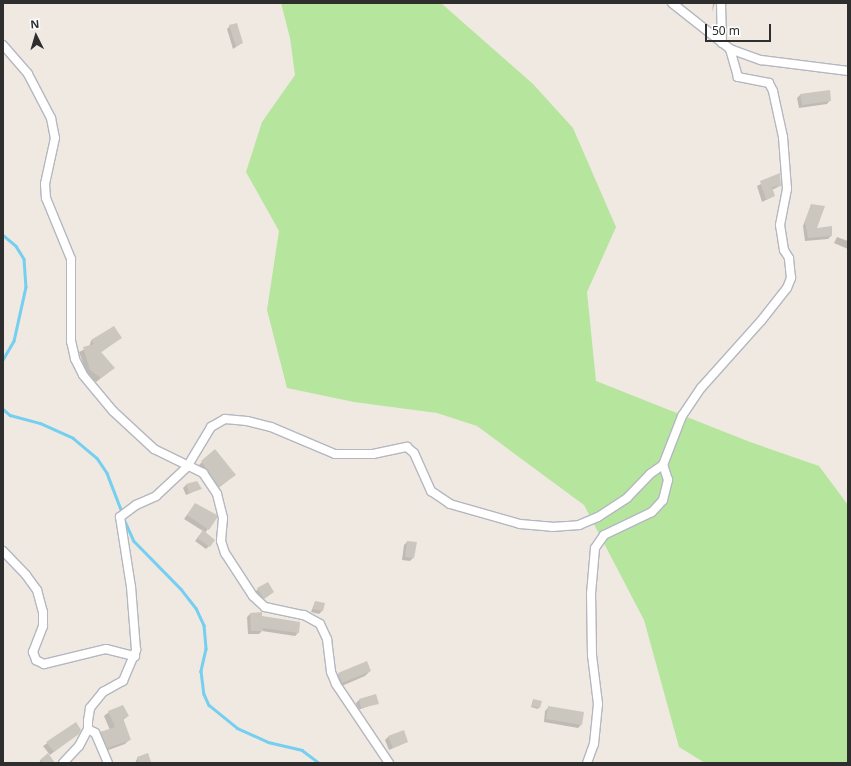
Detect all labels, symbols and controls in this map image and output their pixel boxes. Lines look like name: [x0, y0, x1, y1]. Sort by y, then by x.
north arrow: [16, 16, 56, 56]
text: N: [30, 16, 40, 31]
scale bar: [707, 16, 773, 42]
text: 50 m: [712, 22, 740, 39]

